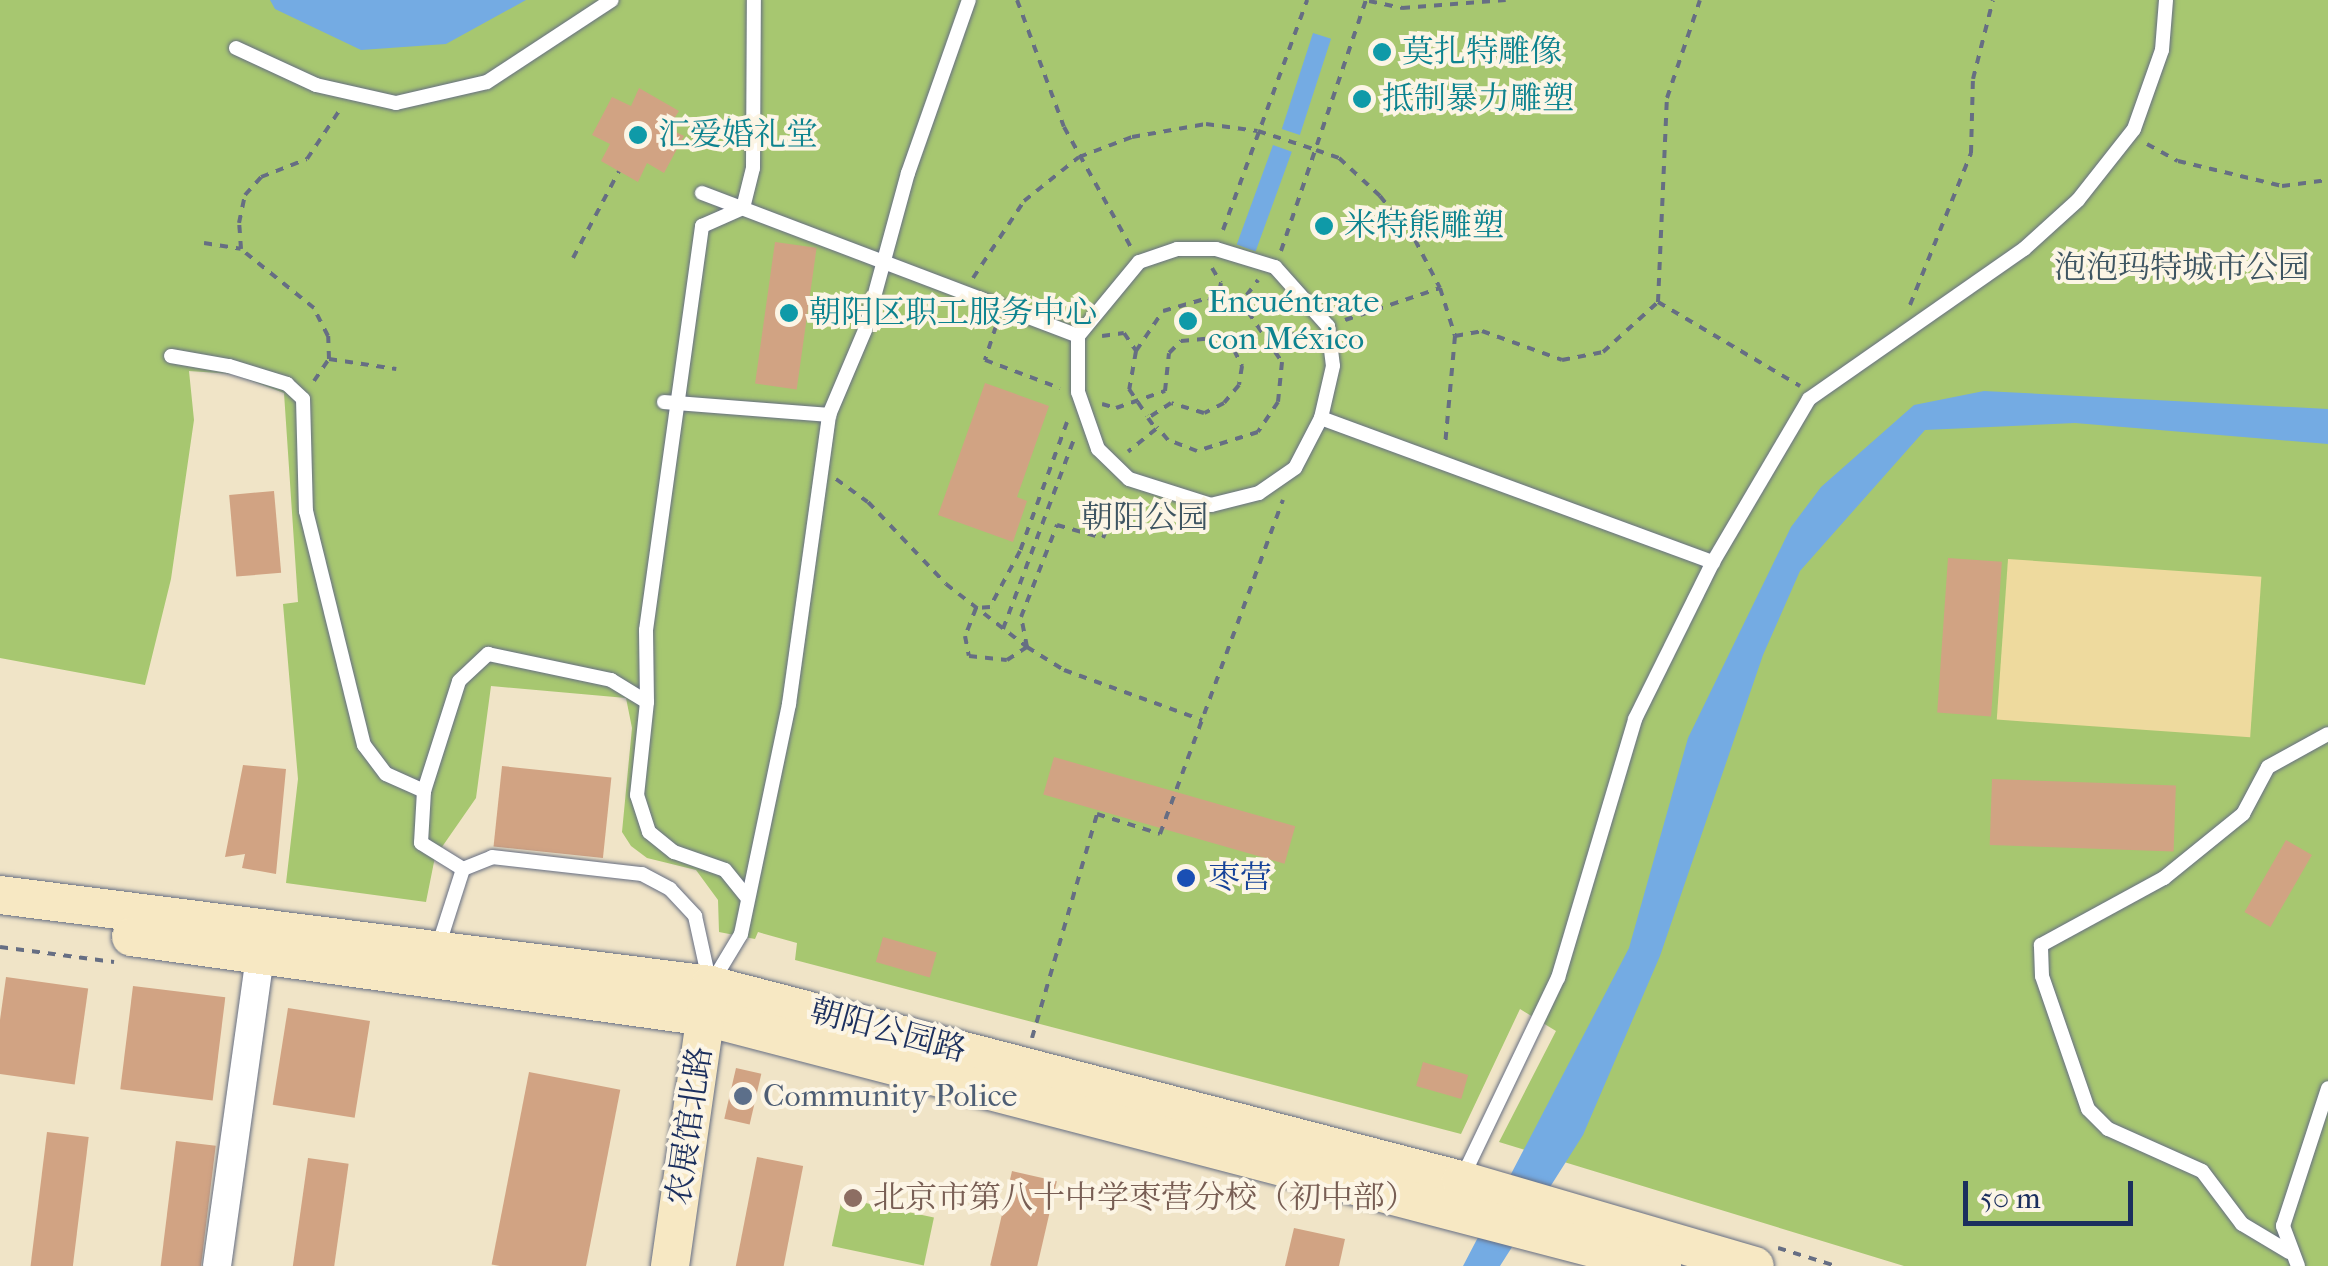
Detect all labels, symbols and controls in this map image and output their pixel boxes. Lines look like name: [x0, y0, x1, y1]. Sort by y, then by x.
place label: 莫扎特雕像: [1402, 33, 1562, 71]
marker: 莫扎特雕像: [1371, 41, 1393, 63]
place label: 抵制暴力雕塑: [1382, 80, 1574, 118]
marker: 抵制暴力雕塑: [1351, 88, 1373, 110]
place label: 汇爱婚礼堂: [658, 116, 818, 154]
marker: 汇爱婚礼堂: [627, 124, 649, 146]
place label: 米特熊雕塑: [1344, 207, 1504, 245]
marker: 米特熊雕塑: [1313, 215, 1335, 237]
park label: 泡泡玛特城市公园: [2054, 249, 2310, 287]
place label: Encuéntrate con México: [1208, 284, 1379, 359]
place label: 朝阳区职工服务中心: [809, 294, 1097, 332]
marker: 朝阳区职工服务中心: [778, 302, 800, 324]
marker: Encuéntrate con México: [1177, 310, 1199, 332]
park label: 朝阳公园: [1081, 499, 1209, 537]
place label: 枣营: [1208, 859, 1272, 897]
marker: 枣营: [1173, 865, 1199, 891]
street label: 朝阳公园路: [806, 992, 970, 1070]
street label: 农展馆北路: [660, 1044, 720, 1208]
place label: Community Police: [763, 1077, 1017, 1115]
marker: Community Police: [732, 1085, 754, 1107]
scale bar: [1968, 1161, 2138, 1223]
place label: 北京市第八十中学枣营分校（初中部）: [873, 1179, 1417, 1217]
text: 50 m: [1980, 1181, 2041, 1216]
marker: 北京市第八十中学枣营分校（初中部）: [842, 1187, 864, 1209]

